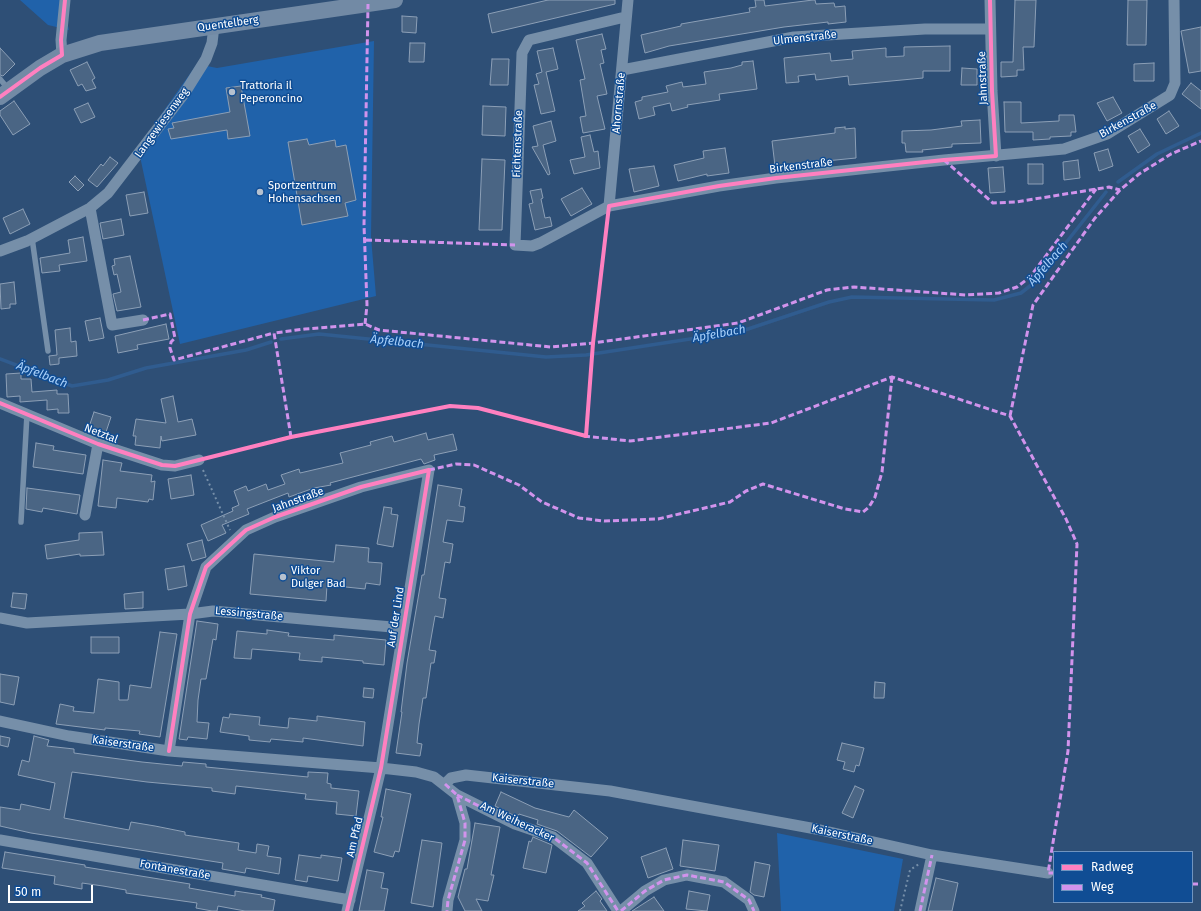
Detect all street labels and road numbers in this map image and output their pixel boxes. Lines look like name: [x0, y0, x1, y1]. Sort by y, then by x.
street label: Quentelberg: [196, 13, 260, 35]
street label: Ulmenstraße: [773, 28, 837, 48]
street label: Jahnstraße: [975, 51, 991, 105]
street label: Ahornstraße: [610, 72, 628, 134]
street label: Langewiesenweg: [132, 85, 192, 161]
street label: Birkenstraße: [1097, 99, 1159, 141]
street label: Fichtenstraße: [510, 110, 526, 178]
street label: Birkenstraße: [769, 156, 833, 176]
street label: Netztal: [82, 422, 120, 446]
street label: Jahnstraße: [271, 485, 325, 515]
street label: Auf der Lind: [385, 586, 407, 648]
street label: Lessingstraße: [215, 604, 283, 624]
street label: Kaiserstraße: [91, 733, 155, 755]
street label: Kaiserstraße: [491, 771, 555, 791]
street label: Am Weiheracker: [478, 799, 556, 845]
street label: Am Pfad: [344, 816, 366, 858]
street label: Kaiserstraße: [810, 822, 874, 848]
street label: Fontanestraße: [139, 857, 211, 883]

